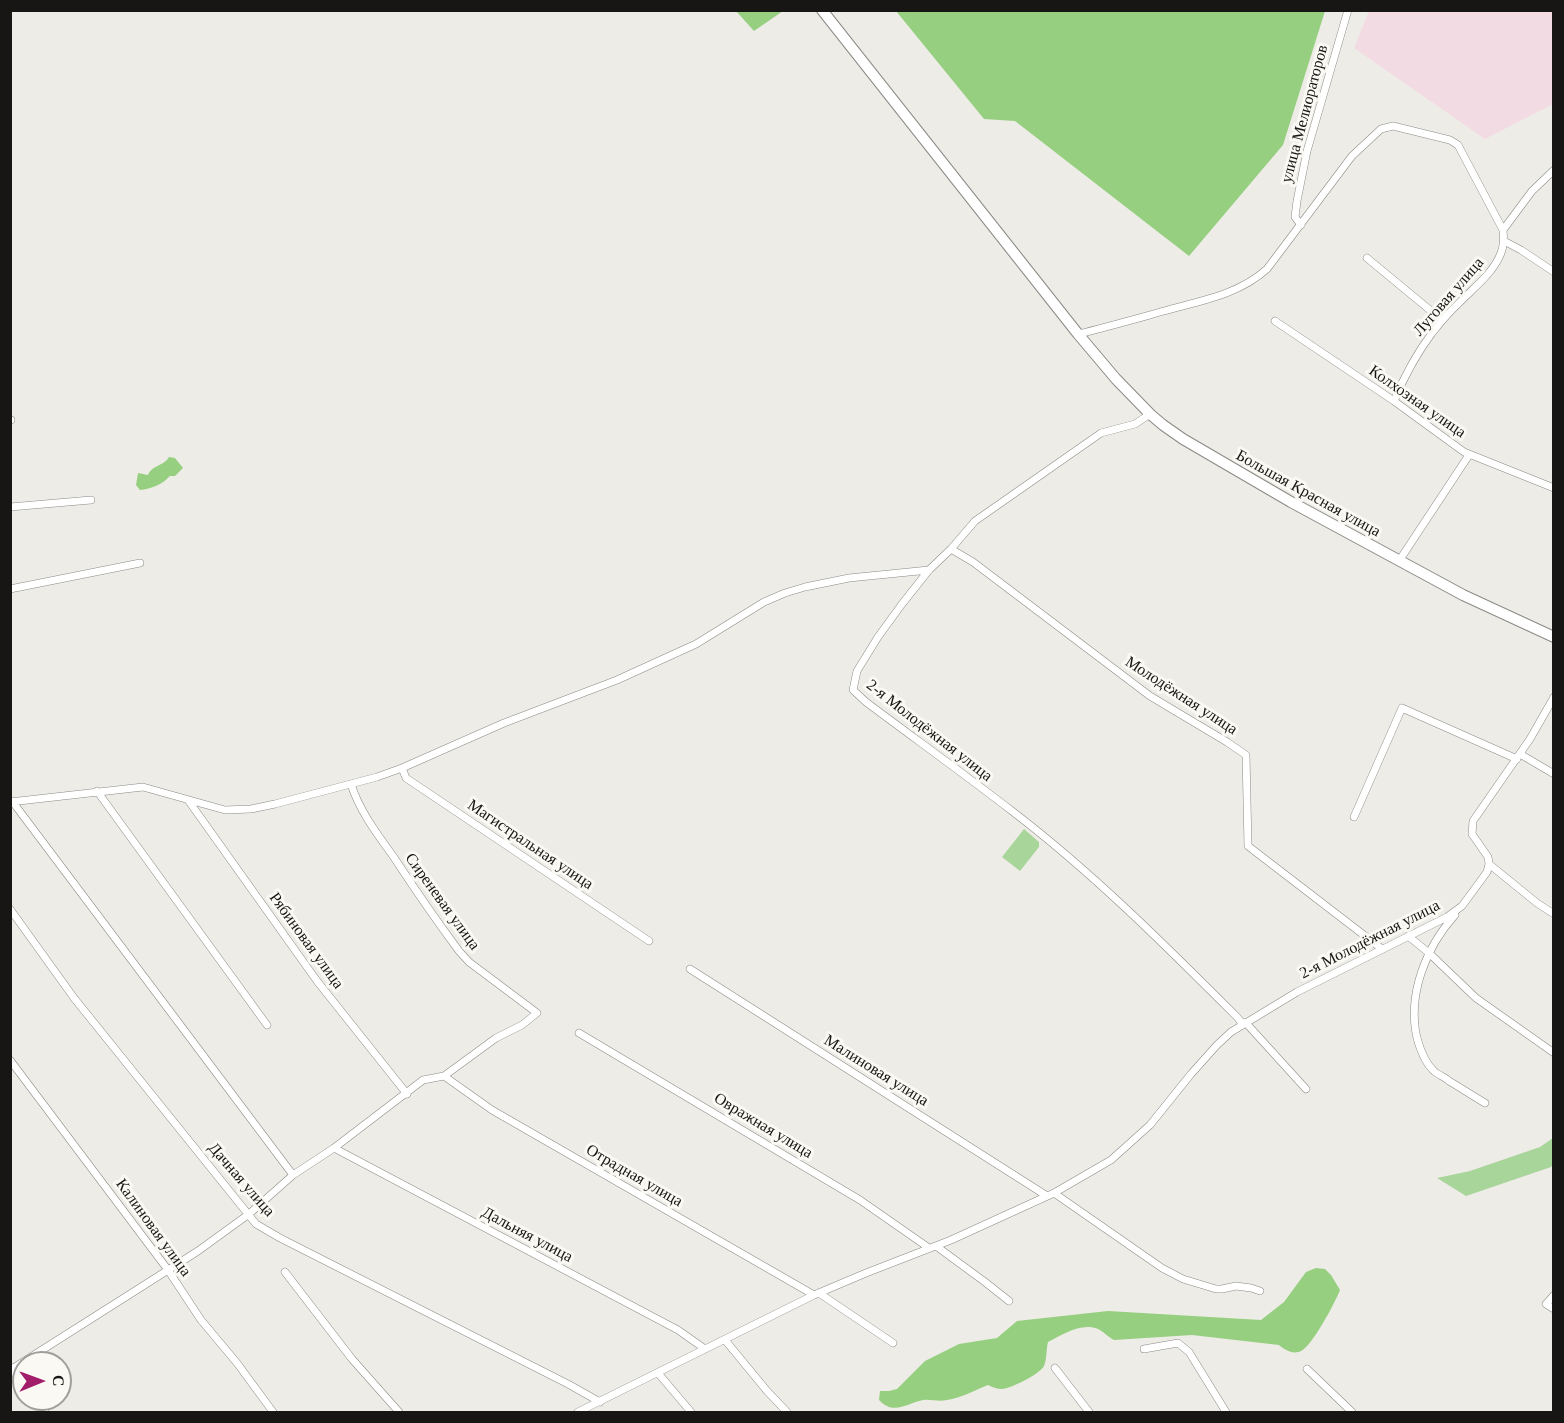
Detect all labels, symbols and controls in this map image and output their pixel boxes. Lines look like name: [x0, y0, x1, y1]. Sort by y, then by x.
street label: улица Мелиораторов: [1277, 43, 1333, 185]
street label: Луговая улица: [1410, 254, 1488, 340]
street label: Колхозная улица: [1365, 361, 1469, 443]
street label: Большая Красная улица: [1232, 446, 1384, 542]
street label: Молодёжная улица: [1121, 653, 1241, 739]
street label: 2-я Молодёжная улица: [862, 676, 996, 786]
street label: Магистральная улица: [463, 796, 597, 894]
street label: Сиреневая улица: [400, 850, 484, 954]
street label: Рябиновая улица: [265, 889, 347, 993]
street label: 2-я Молодёжная улица: [1297, 896, 1443, 984]
street label: Малиновая улица: [820, 1031, 932, 1111]
street label: Овражная улица: [710, 1089, 816, 1163]
street label: Дачная улица: [204, 1139, 278, 1221]
street label: Отрадная улица: [582, 1141, 686, 1211]
street label: Калиновая улица: [111, 1175, 195, 1281]
street label: Дальняя улица: [478, 1203, 576, 1267]
north arrow: [12, 1351, 72, 1411]
text: С: [50, 1375, 67, 1387]

